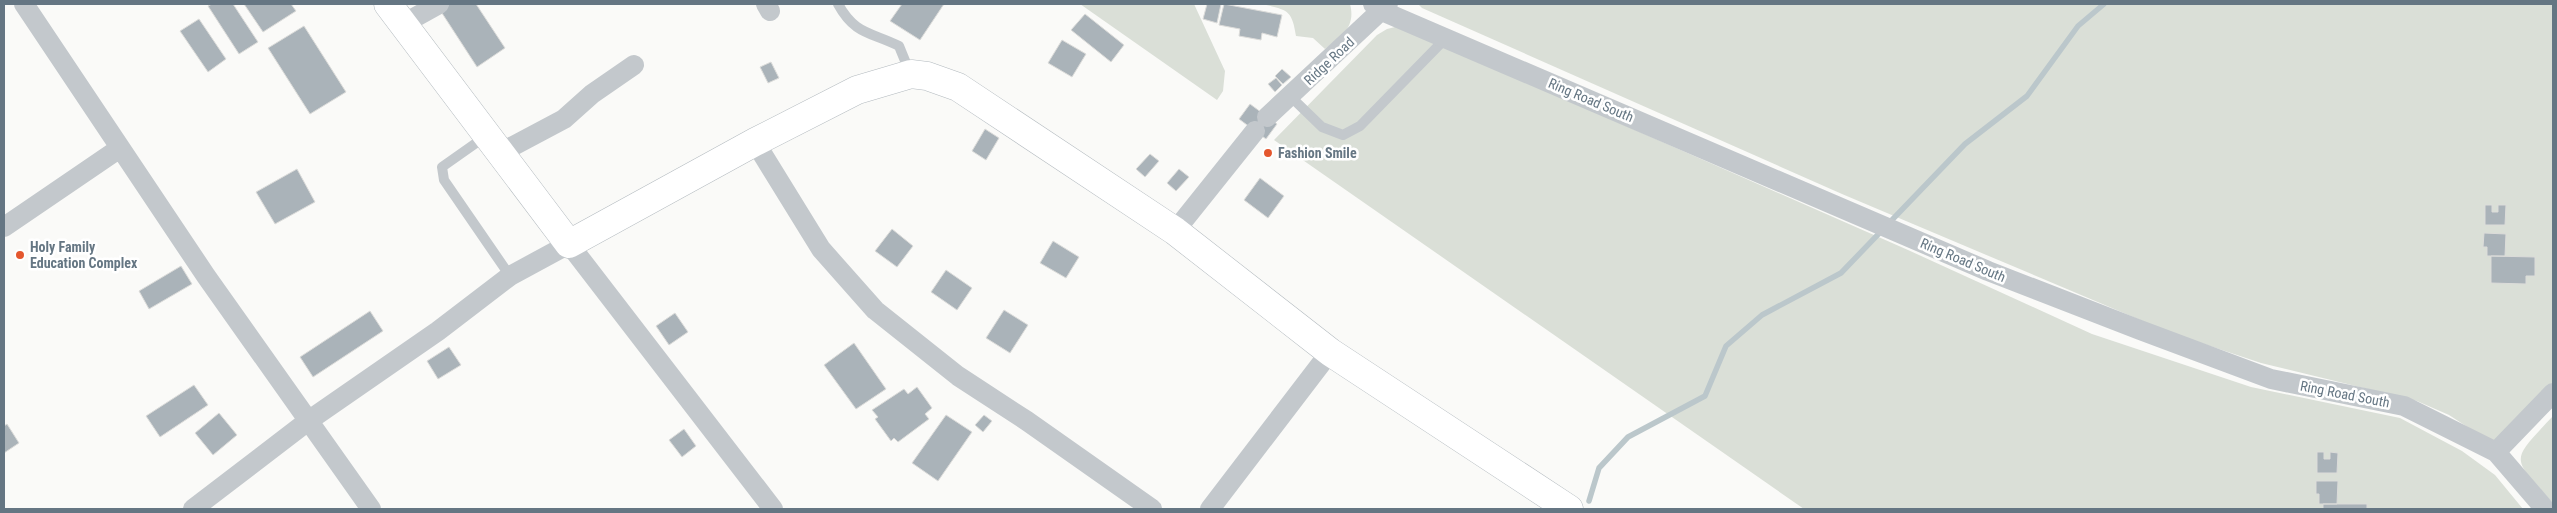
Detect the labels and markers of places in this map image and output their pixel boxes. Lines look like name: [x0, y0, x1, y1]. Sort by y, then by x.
place label: Fashion Smile: [1278, 145, 1357, 161]
marker: Fashion Smile: [1262, 147, 1274, 159]
place label: Holy Family Education Complex: [30, 239, 138, 271]
marker: Holy Family Education Complex: [14, 249, 26, 261]

